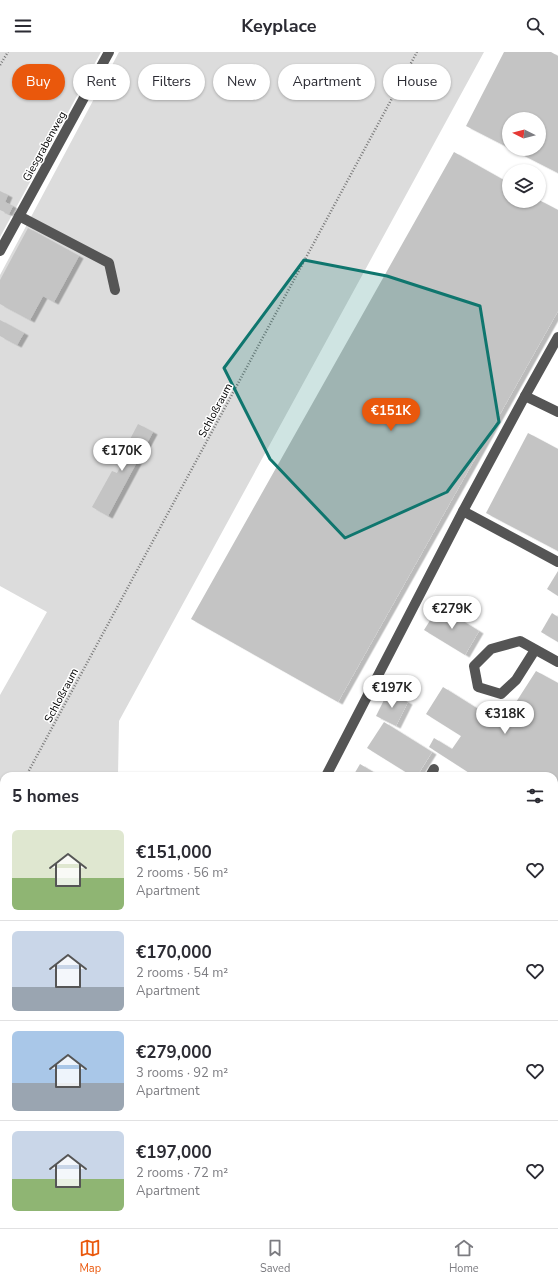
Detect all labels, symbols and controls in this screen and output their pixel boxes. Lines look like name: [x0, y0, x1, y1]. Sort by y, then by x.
text: Keyplace: [241, 14, 317, 38]
icon: menu: [12, 15, 34, 37]
icon: search: [524, 15, 546, 37]
chip: Buy: [12, 64, 65, 100]
chip: Rent: [73, 64, 130, 100]
chip: Filters: [138, 64, 205, 100]
chip: New: [213, 64, 270, 100]
chip: Apartment: [278, 64, 375, 100]
chip: House: [383, 64, 451, 100]
street label: Giesgrabenweg: [19, 109, 70, 184]
north arrow: [502, 112, 546, 156]
map controls: [502, 112, 546, 208]
button: layers: [502, 164, 546, 208]
street label: Schloßraum: [195, 380, 236, 440]
pin: €151K: [363, 398, 419, 432]
text: €151K: [371, 402, 411, 420]
pin: €170K: [94, 438, 150, 472]
text: €170K: [102, 442, 142, 460]
pin: €279K: [424, 596, 480, 630]
text: €279K: [432, 600, 472, 618]
street label: Schloßraum: [41, 665, 82, 725]
pin: €197K: [364, 675, 420, 709]
text: €197K: [372, 679, 412, 697]
pin: €318K: [477, 701, 533, 735]
text: €318K: [485, 705, 525, 723]
text: 5 homes: [12, 785, 79, 808]
icon: filters: [524, 785, 546, 807]
text: €151,000: [136, 841, 212, 864]
icon: home: [44, 846, 92, 894]
icon: heart: [524, 859, 546, 881]
text: 2 rooms · 56 m²: [136, 864, 228, 882]
text: Apartment: [136, 882, 199, 900]
text: €170,000: [136, 941, 212, 964]
icon: home: [44, 947, 92, 995]
icon: heart: [524, 960, 546, 982]
text: 2 rooms · 54 m²: [136, 964, 228, 982]
text: Apartment: [136, 982, 199, 1000]
text: €279,000: [136, 1041, 212, 1064]
icon: home: [44, 1047, 92, 1095]
icon: heart: [524, 1060, 546, 1082]
text: 3 rooms · 92 m²: [136, 1064, 228, 1082]
text: Apartment: [136, 1082, 199, 1100]
text: €197,000: [136, 1141, 212, 1164]
icon: home: [44, 1147, 92, 1195]
icon: heart: [524, 1160, 546, 1182]
text: 2 rooms · 72 m²: [136, 1164, 228, 1182]
text: Apartment: [136, 1182, 199, 1200]
tab: Map: [79, 1237, 101, 1276]
tab: Saved: [260, 1237, 290, 1276]
tab: Home: [449, 1237, 479, 1276]

